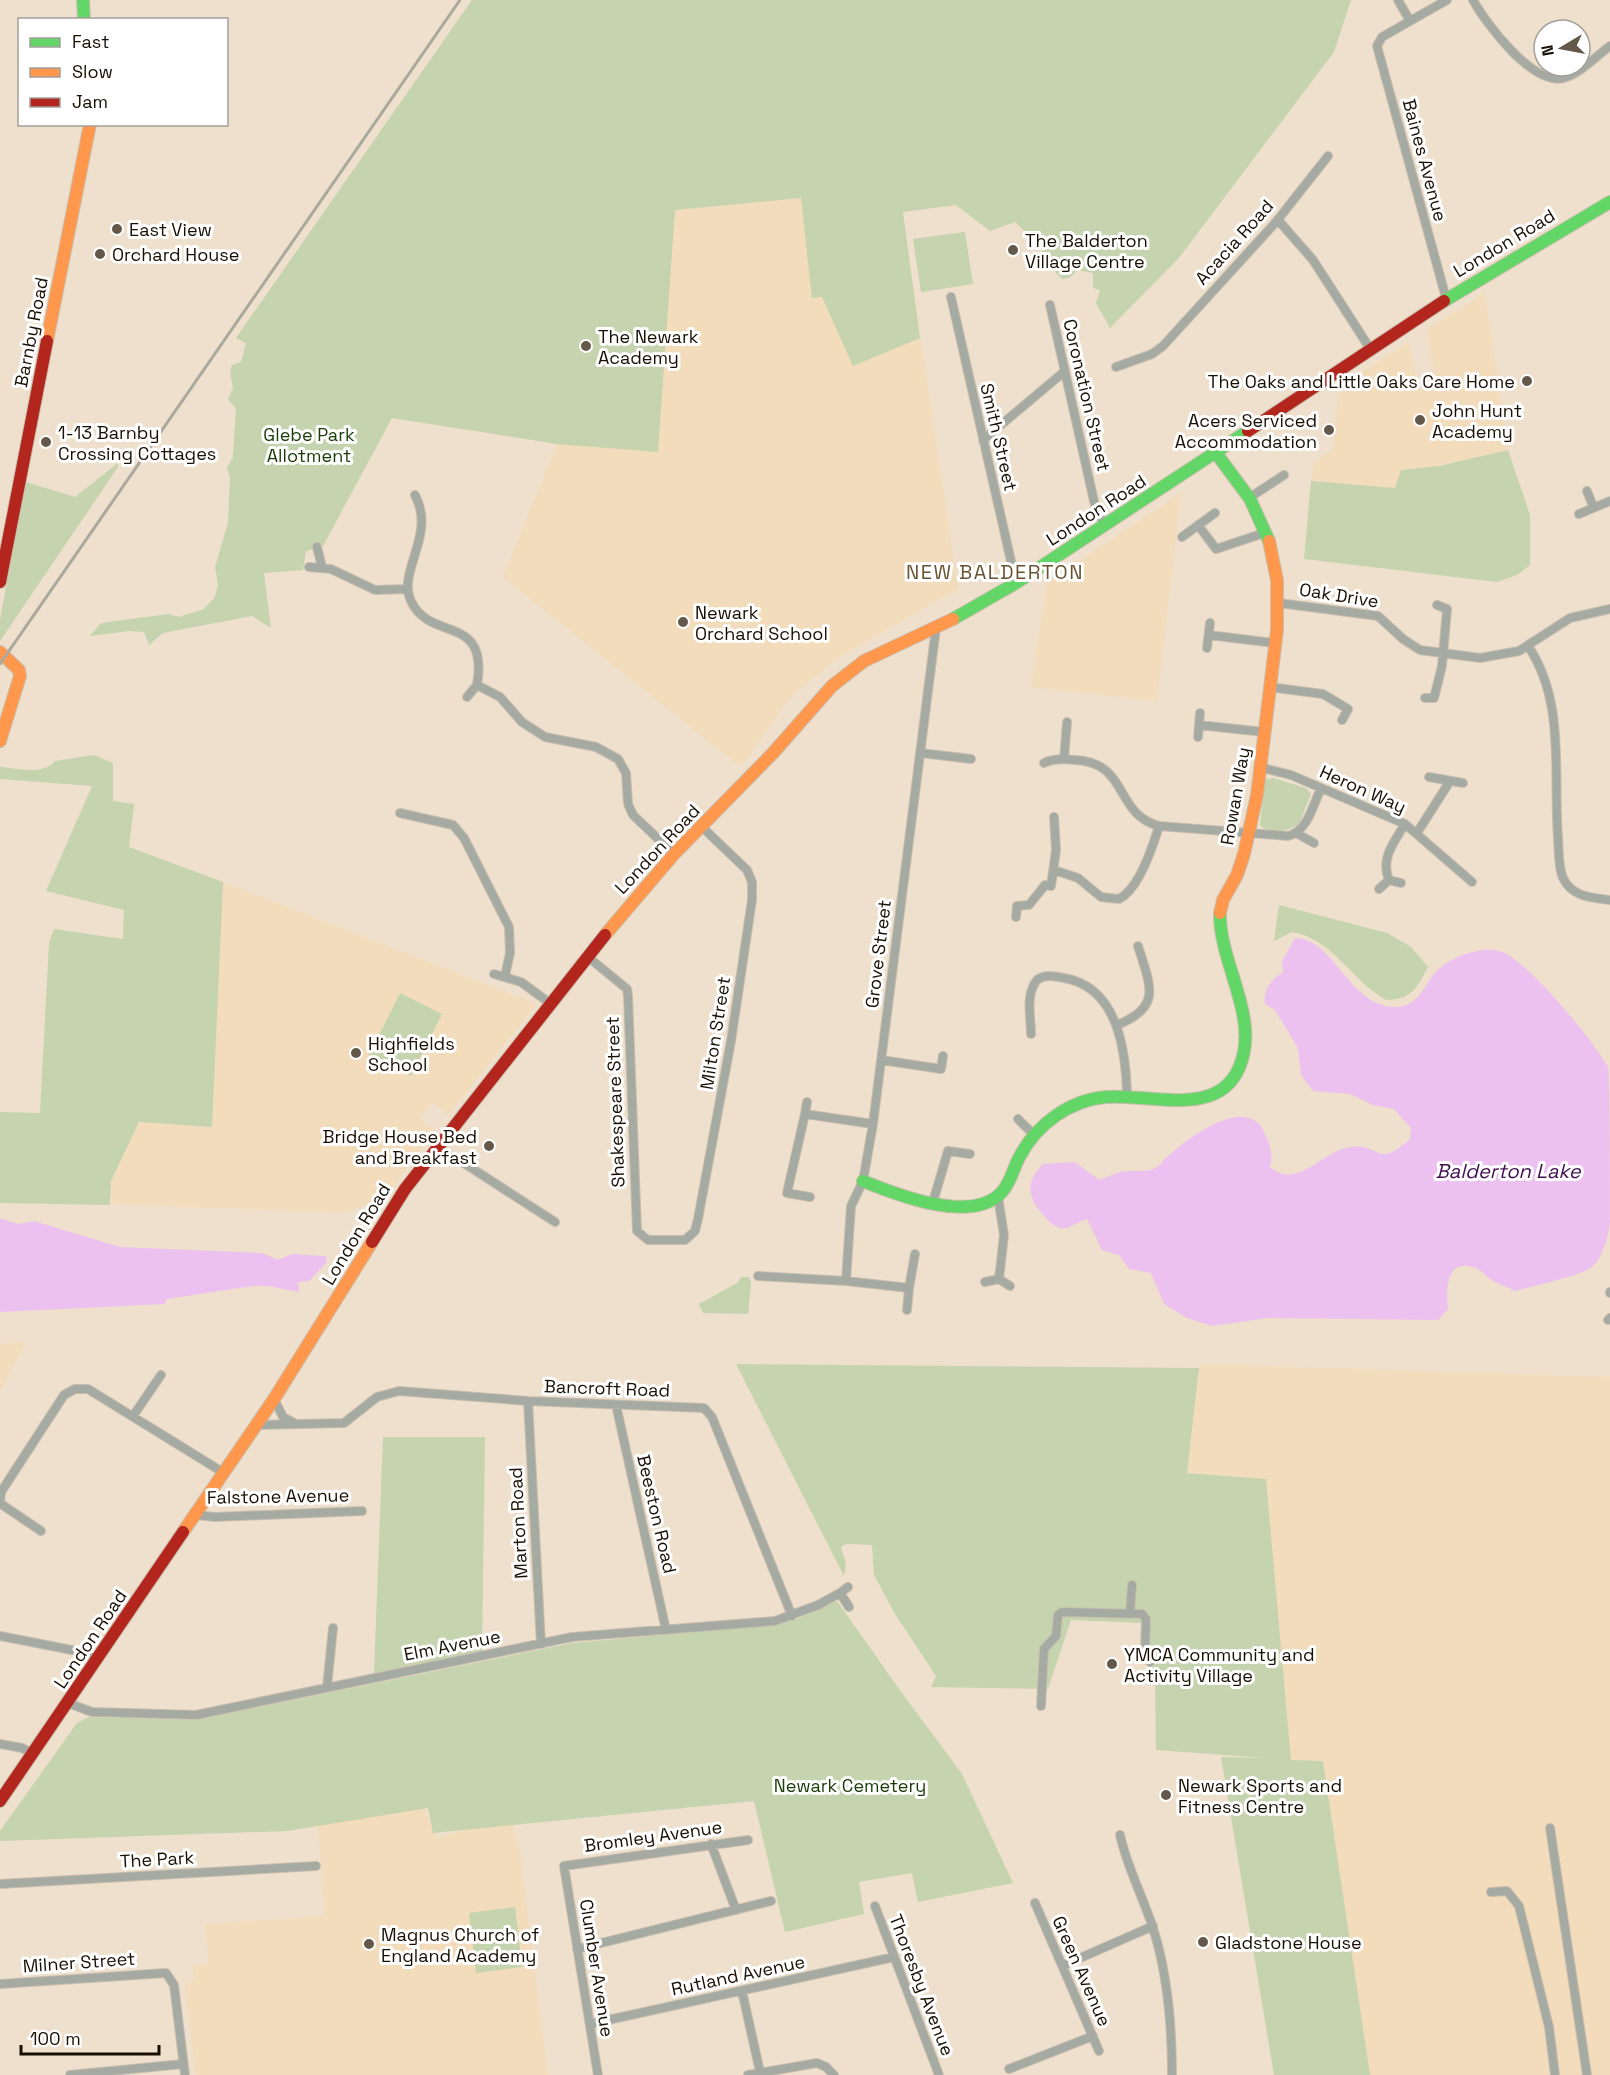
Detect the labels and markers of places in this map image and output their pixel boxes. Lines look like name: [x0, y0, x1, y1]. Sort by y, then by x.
place label: East View: [129, 218, 212, 241]
marker: East View: [110, 222, 124, 236]
place label: The Balderton Village Centre: [1025, 229, 1148, 273]
place label: Orchard House: [112, 243, 239, 266]
marker: The Balderton Village Centre: [1006, 243, 1020, 257]
marker: Orchard House: [93, 247, 107, 261]
place label: The Newark Academy: [598, 325, 699, 369]
marker: The Newark Academy: [579, 339, 593, 353]
place label: The Oaks and Little Oaks Care Home: [1208, 370, 1515, 393]
marker: The Oaks and Little Oaks Care Home: [1520, 374, 1534, 388]
place label: John Hunt Academy: [1432, 399, 1522, 443]
place label: Acers Serviced Accommodation: [1175, 409, 1317, 453]
marker: John Hunt Academy: [1413, 413, 1427, 427]
place label: 1-13 Barnby Crossing Cottages: [58, 421, 216, 465]
marker: Acers Serviced Accommodation: [1322, 423, 1336, 437]
marker: 1-13 Barnby Crossing Cottages: [39, 435, 53, 449]
place label: Newark Orchard School: [695, 601, 828, 645]
marker: Newark Orchard School: [676, 615, 690, 629]
place label: Highfields School: [368, 1032, 455, 1076]
marker: Highfields School: [349, 1046, 363, 1060]
place label: Bridge House Bed and Breakfast: [323, 1125, 477, 1169]
marker: Bridge House Bed and Breakfast: [482, 1139, 496, 1153]
place label: YMCA Community and Activity Village: [1124, 1643, 1315, 1687]
marker: YMCA Community and Activity Village: [1105, 1657, 1119, 1671]
place label: Newark Sports and Fitness Centre: [1178, 1774, 1342, 1818]
marker: Newark Sports and Fitness Centre: [1159, 1788, 1173, 1802]
place label: Magnus Church of England Academy: [381, 1923, 539, 1967]
place label: Gladstone House: [1215, 1931, 1362, 1954]
marker: Gladstone House: [1196, 1935, 1210, 1949]
marker: Magnus Church of England Academy: [362, 1937, 376, 1951]

